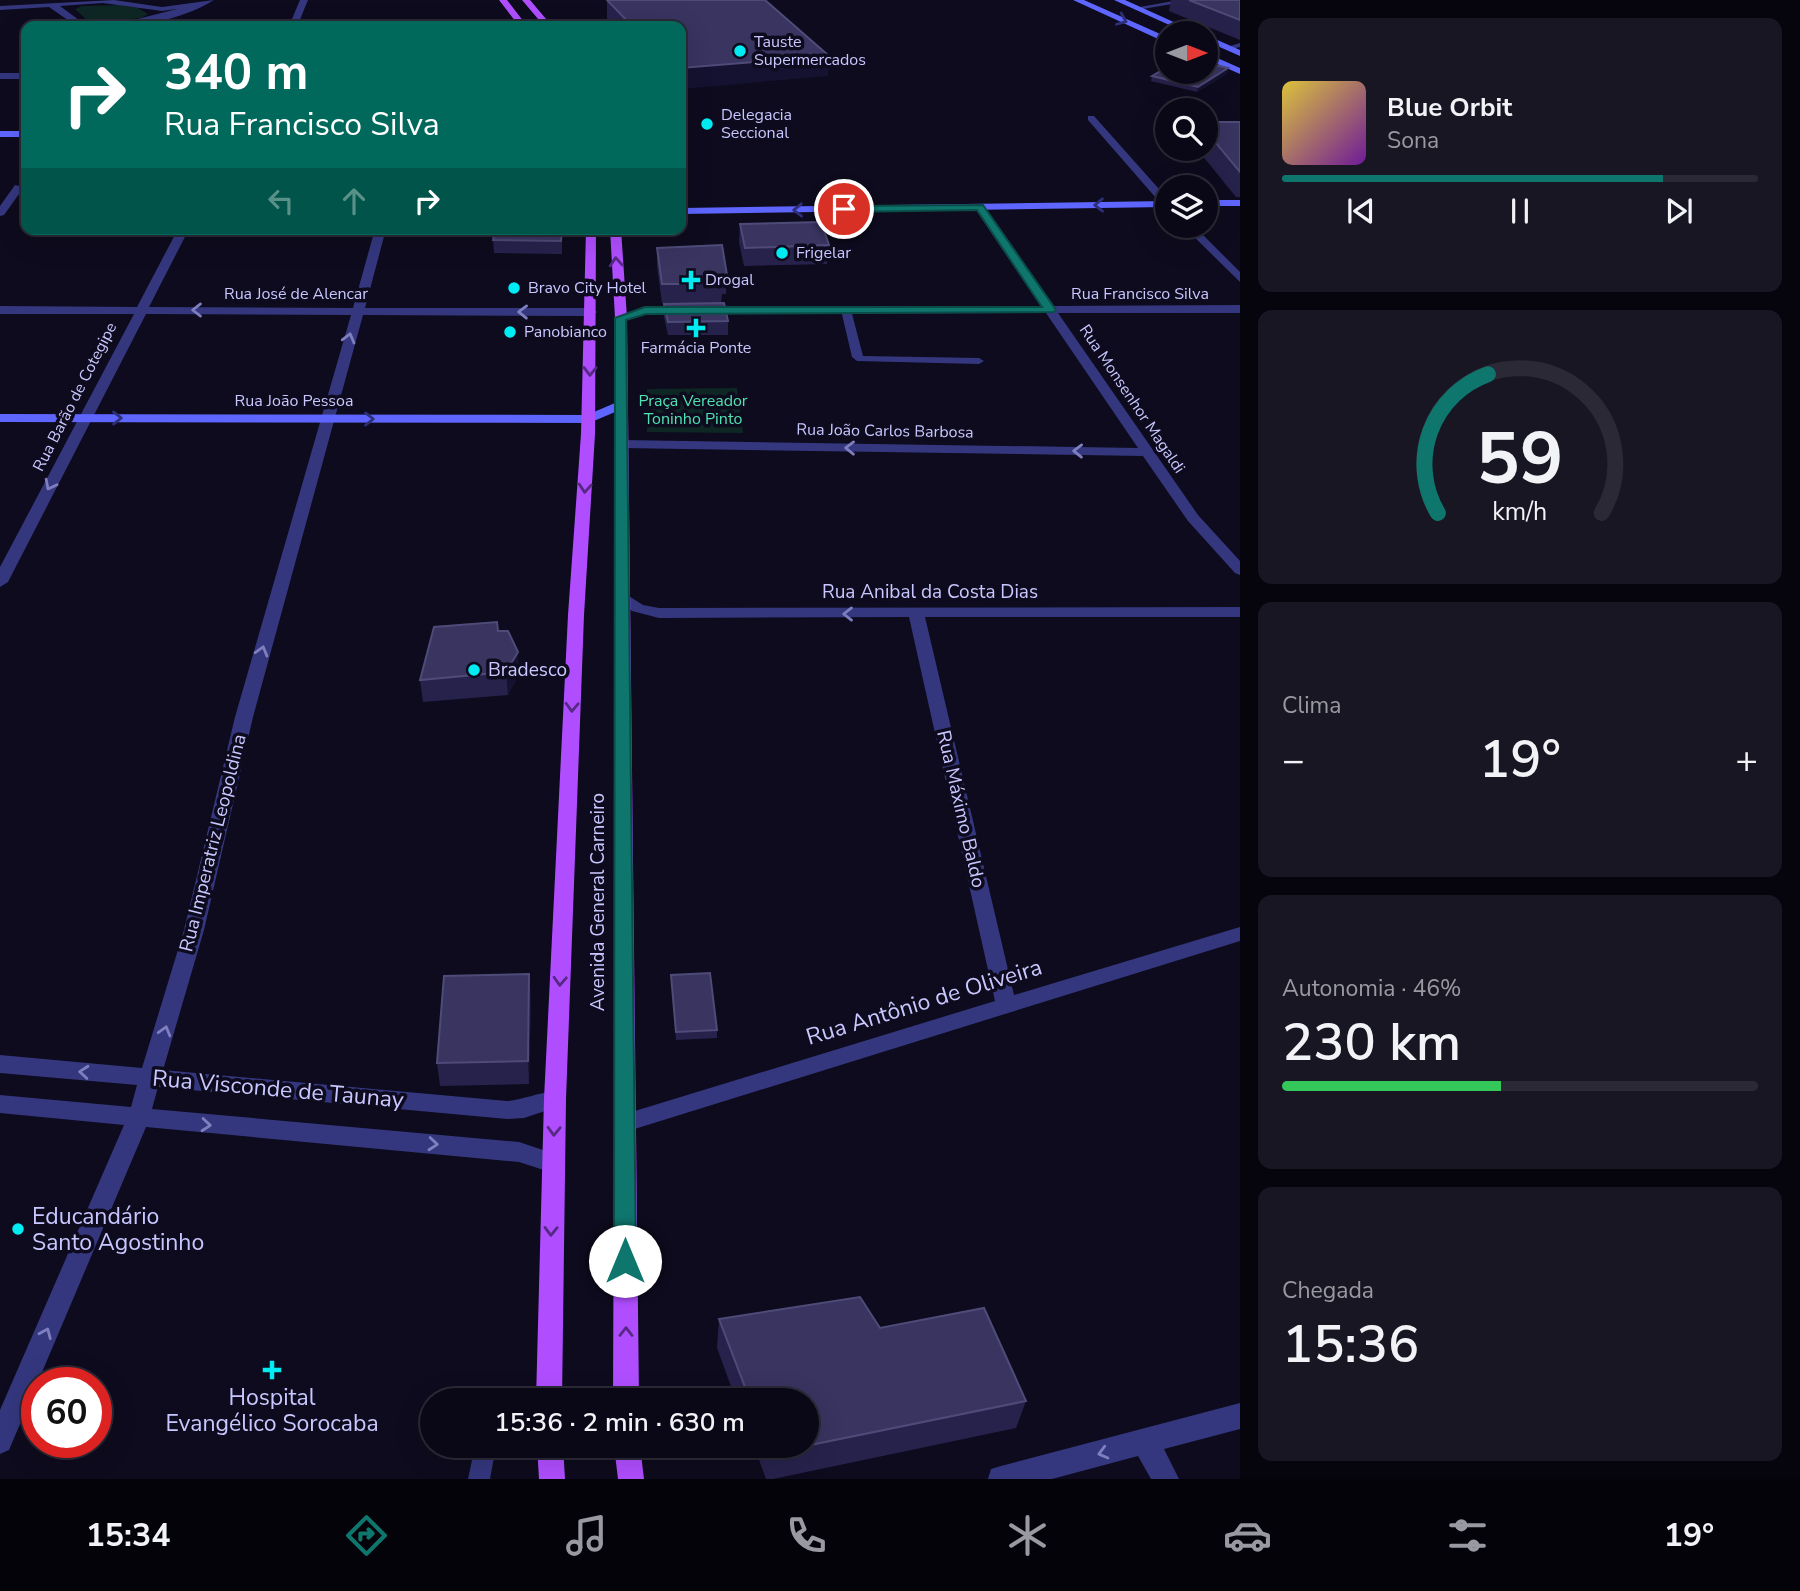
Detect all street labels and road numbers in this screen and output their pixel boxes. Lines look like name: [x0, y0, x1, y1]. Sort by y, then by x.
street label: Rua José de Alencar: [224, 283, 368, 305]
street label: Rua Francisco Silva: [1071, 283, 1209, 305]
street label: Rua Barão de Cotegipe: [28, 319, 122, 475]
street label: Rua Monsenhor Magaldi: [1074, 320, 1190, 478]
street label: Rua João Pessoa: [235, 390, 353, 412]
street label: Rua João Carlos Barbosa: [796, 418, 974, 444]
street label: Rua Anibal da Costa Dias: [822, 579, 1038, 605]
street label: Rua Máximo Baldo: [930, 728, 992, 890]
street label: Rua Imperatriz Leopoldina: [173, 731, 253, 955]
street label: Avenida General Carneiro: [585, 793, 611, 1011]
street label: Rua Antônio de Oliveira: [802, 951, 1046, 1053]
street label: Rua Visconde de Taunay: [151, 1063, 405, 1115]

